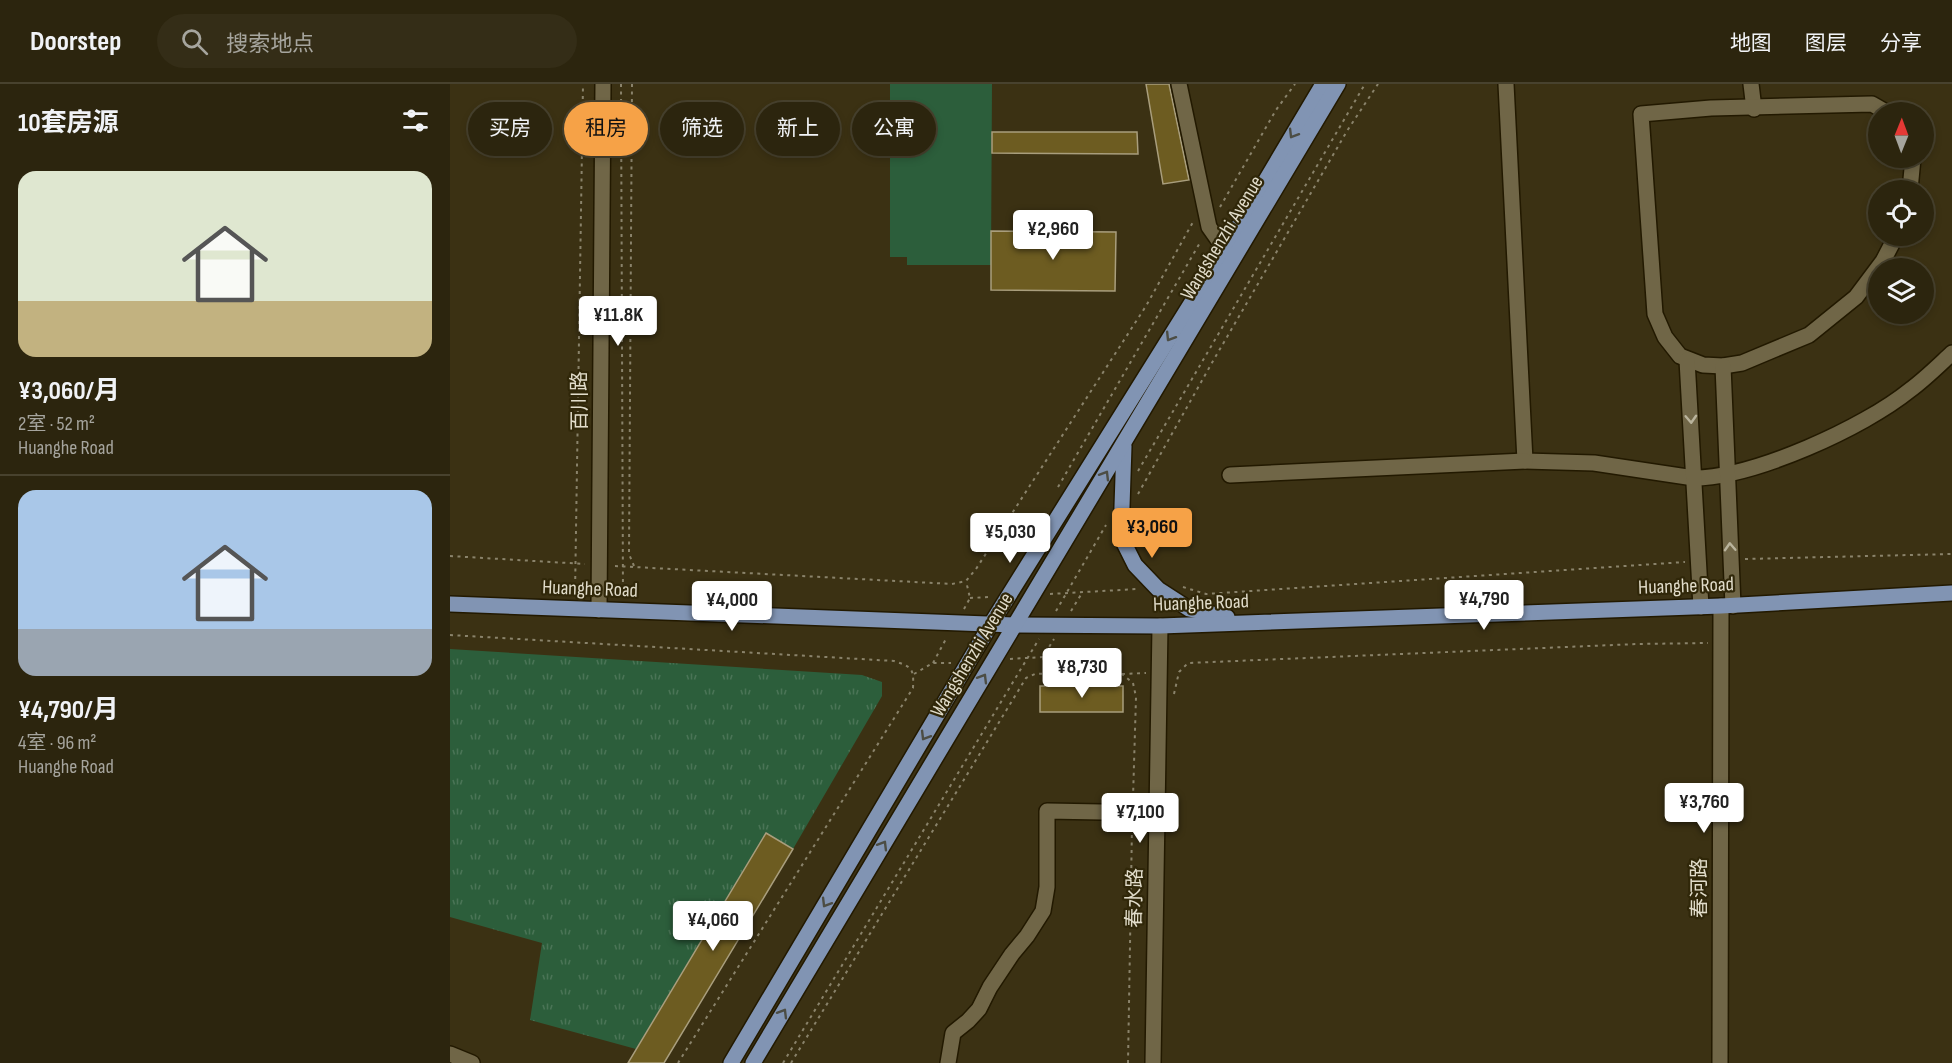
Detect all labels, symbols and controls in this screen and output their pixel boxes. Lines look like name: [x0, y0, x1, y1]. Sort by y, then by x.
search box: [157, 14, 577, 68]
text: Doorstep: [30, 25, 121, 58]
icon: search: [178, 25, 211, 58]
text: 搜索地点: [226, 31, 314, 58]
text: 地图: [1730, 31, 1772, 56]
text: 图层: [1805, 31, 1847, 56]
text: 分享: [1880, 31, 1922, 56]
chip: 买房: [468, 102, 552, 156]
chip: 租房: [564, 102, 648, 156]
chip: 筛选: [660, 102, 744, 156]
chip: 新上: [756, 102, 840, 156]
chip: 公寓: [852, 102, 936, 156]
north arrow: [1868, 102, 1934, 168]
map controls: [1868, 102, 1934, 324]
icon: filters: [399, 104, 432, 137]
text: 10套房源: [18, 108, 119, 139]
one-way arrow: [1289, 128, 1300, 138]
street label: Wangshenzhi Avenue: [1176, 172, 1268, 304]
button: locate: [1868, 180, 1934, 246]
icon: home: [171, 210, 279, 318]
pin: ¥2,960: [1004, 210, 1102, 261]
text: ¥2,960: [1027, 217, 1079, 241]
button: layers: [1868, 258, 1934, 324]
pin: ¥11.8K: [569, 296, 667, 347]
text: ¥11.8K: [593, 303, 643, 327]
one-way arrow: [1166, 331, 1178, 341]
street label: 百川路: [568, 371, 592, 431]
text: ¥3,060/月: [18, 376, 120, 407]
text: 2室 · 52 m²: [18, 412, 95, 436]
one-way arrow: [1684, 414, 1697, 423]
text: Huanghe Road: [18, 436, 114, 460]
one-way arrow: [1097, 471, 1109, 481]
pin: ¥3,060: [1103, 508, 1201, 559]
pin: ¥5,030: [961, 513, 1059, 564]
text: ¥3,060: [1126, 515, 1178, 539]
text: ¥5,030: [984, 520, 1036, 544]
icon: home: [171, 529, 279, 637]
one-way arrow: [1724, 543, 1737, 552]
street label: Huanghe Road: [1638, 572, 1734, 600]
street label: Huanghe Road: [542, 575, 638, 603]
pin: ¥4,790: [1435, 580, 1533, 631]
pin: ¥4,000: [683, 581, 781, 632]
text: ¥4,790: [1459, 587, 1509, 611]
text: ¥4,000: [706, 588, 758, 612]
street label: Wangshenzhi Avenue: [926, 589, 1018, 721]
street label: Huanghe Road: [1153, 589, 1249, 617]
pin: ¥8,730: [1033, 648, 1131, 699]
text: ¥8,730: [1057, 655, 1107, 679]
one-way arrow: [975, 674, 987, 684]
text: ¥4,790/月: [18, 695, 119, 726]
one-way arrow: [921, 730, 932, 740]
text: 4室 · 96 m²: [18, 731, 97, 755]
text: Huanghe Road: [18, 755, 114, 779]
pin: ¥3,760: [1655, 783, 1753, 834]
text: ¥3,760: [1679, 790, 1729, 814]
pin: ¥7,100: [1091, 793, 1189, 844]
text: ¥7,100: [1116, 800, 1164, 824]
one-way arrow: [875, 841, 887, 851]
street label: 春河路: [1688, 858, 1712, 918]
street label: 春水路: [1122, 868, 1148, 928]
one-way arrow: [821, 897, 833, 907]
pin: ¥4,060: [664, 901, 762, 952]
text: ¥4,060: [687, 908, 739, 932]
one-way arrow: [775, 1009, 787, 1019]

